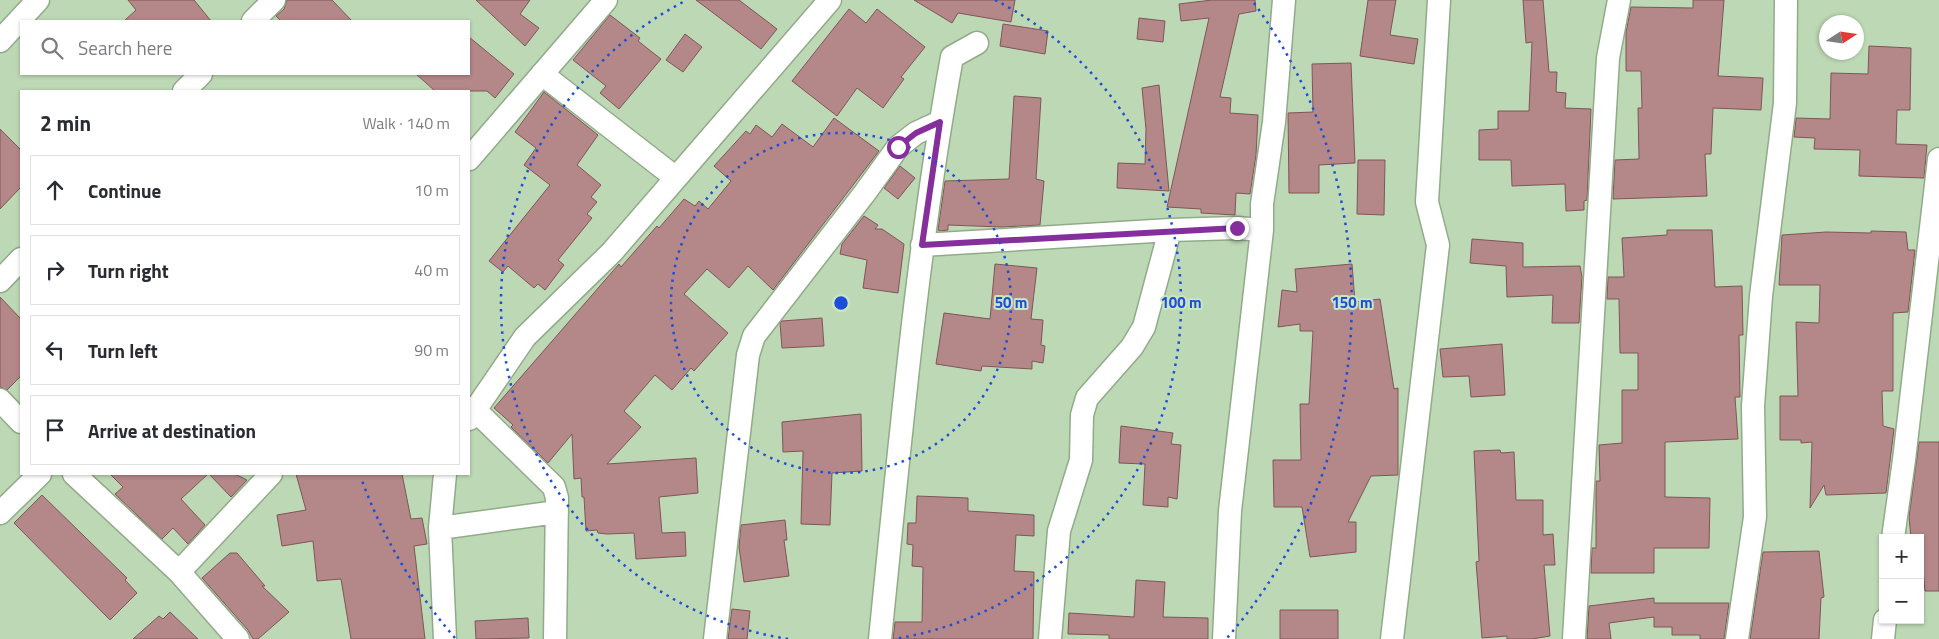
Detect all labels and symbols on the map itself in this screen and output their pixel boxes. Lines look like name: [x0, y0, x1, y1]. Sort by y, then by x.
north arrow: [1819, 15, 1864, 60]
route start: [887, 136, 910, 159]
route end: [1226, 217, 1249, 240]
text: 50 m: [995, 291, 1027, 314]
text: 100 m: [1160, 291, 1202, 314]
text: 150 m: [1331, 291, 1373, 314]
centre of rings: [832, 294, 850, 312]

